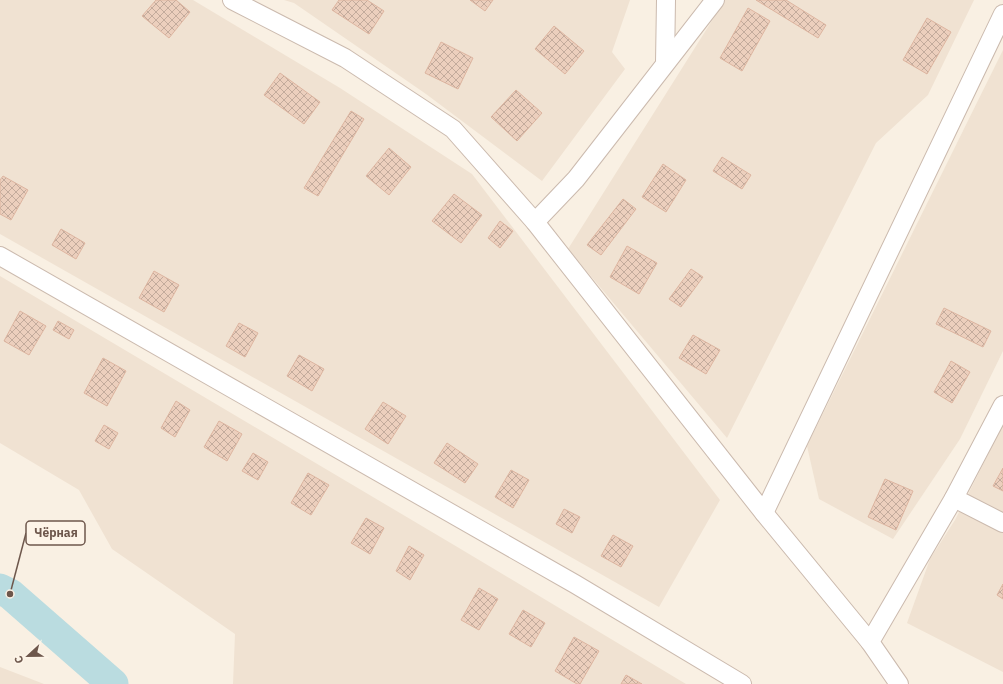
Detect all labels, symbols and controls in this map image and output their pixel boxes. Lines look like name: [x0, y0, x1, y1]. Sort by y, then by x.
callout: Чёрная: [26, 521, 85, 545]
text: Чёрная: [34, 525, 78, 540]
north arrow: [8, 636, 48, 676]
text: С: [11, 654, 27, 666]

